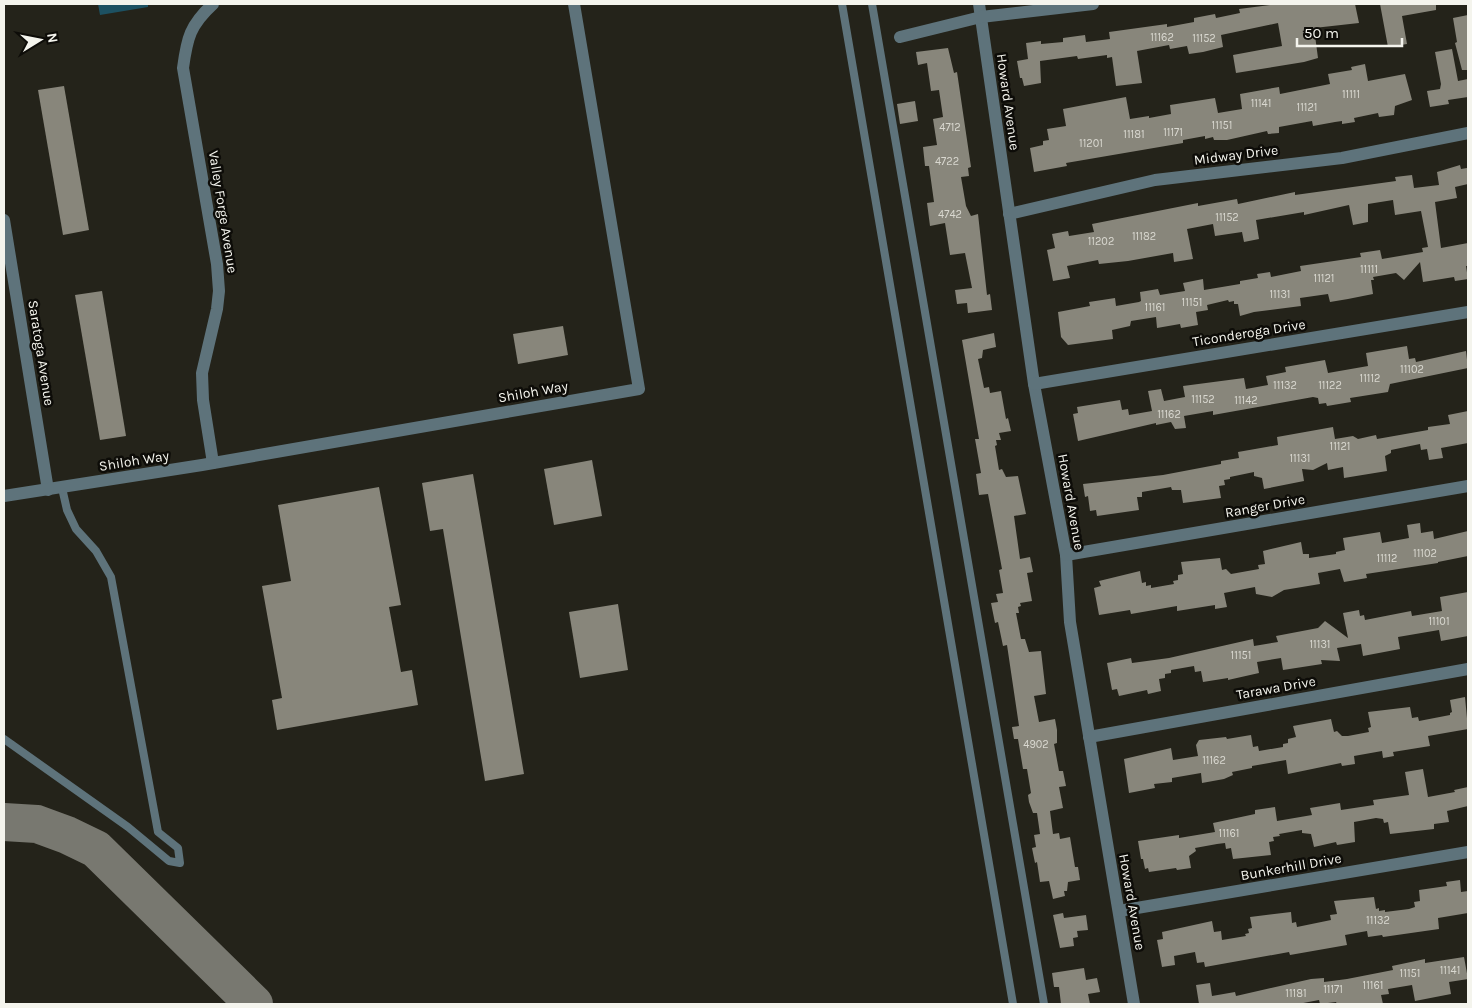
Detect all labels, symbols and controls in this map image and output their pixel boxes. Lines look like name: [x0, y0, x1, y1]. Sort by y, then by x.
north arrow: [15, 15, 65, 65]
scale bar: [1297, 15, 1402, 47]
text: 50 m: [1304, 24, 1339, 42]
text: N: [43, 31, 62, 44]
house number: 11162: [1150, 31, 1174, 44]
house number: 11152: [1192, 32, 1216, 45]
street label: Howard Avenue: [993, 52, 1023, 152]
house number: 11111: [1342, 88, 1360, 101]
house number: 11141: [1251, 97, 1271, 110]
house number: 11121: [1297, 101, 1317, 114]
house number: 11151: [1212, 119, 1232, 132]
house number: 4712: [939, 121, 961, 134]
house number: 11171: [1163, 126, 1183, 139]
house number: 11181: [1123, 128, 1145, 141]
house number: 11201: [1079, 137, 1103, 150]
street label: Midway Drive: [1193, 141, 1279, 169]
street label: Valley Forge Avenue: [205, 149, 241, 275]
house number: 4722: [935, 155, 959, 168]
house number: 4742: [938, 208, 962, 221]
house number: 11152: [1215, 211, 1239, 224]
house number: 11182: [1132, 230, 1156, 243]
house number: 11202: [1088, 235, 1114, 248]
house number: 11111: [1360, 263, 1378, 276]
house number: 11121: [1314, 272, 1334, 285]
house number: 11131: [1269, 288, 1291, 301]
house number: 11151: [1182, 296, 1202, 309]
street label: Saratoga Avenue: [24, 299, 58, 407]
house number: 11161: [1145, 301, 1165, 314]
street label: Ticonderoga Drive: [1191, 316, 1307, 350]
house number: 11102: [1400, 363, 1424, 376]
house number: 11112: [1360, 372, 1380, 385]
street label: Shiloh Way: [497, 377, 570, 407]
house number: 11132: [1273, 379, 1297, 392]
house number: 11122: [1318, 379, 1342, 392]
house number: 11152: [1191, 393, 1215, 406]
house number: 11142: [1234, 394, 1258, 407]
house number: 11162: [1157, 408, 1181, 421]
house number: 11121: [1330, 440, 1350, 453]
street label: Shiloh Way: [98, 447, 171, 475]
street label: Howard Avenue: [1054, 452, 1088, 552]
house number: 11131: [1289, 452, 1311, 465]
street label: Ranger Drive: [1224, 491, 1306, 521]
house number: 11102: [1413, 547, 1437, 560]
house number: 11112: [1377, 552, 1397, 565]
house number: 11101: [1428, 615, 1450, 628]
house number: 11131: [1309, 638, 1331, 651]
house number: 11151: [1231, 649, 1251, 662]
street label: Tarawa Drive: [1235, 673, 1317, 703]
house number: 4902: [1023, 738, 1049, 751]
house number: 11162: [1202, 754, 1226, 767]
house number: 11161: [1219, 827, 1239, 840]
street label: Bunkerhill Drive: [1239, 850, 1343, 884]
street label: Howard Avenue: [1115, 852, 1149, 952]
house number: 11132: [1366, 914, 1390, 927]
house number: 11141: [1440, 964, 1460, 977]
house number: 11151: [1400, 967, 1420, 980]
house number: 11161: [1363, 979, 1383, 992]
house number: 11171: [1323, 983, 1343, 996]
house number: 11181: [1285, 987, 1307, 1000]

